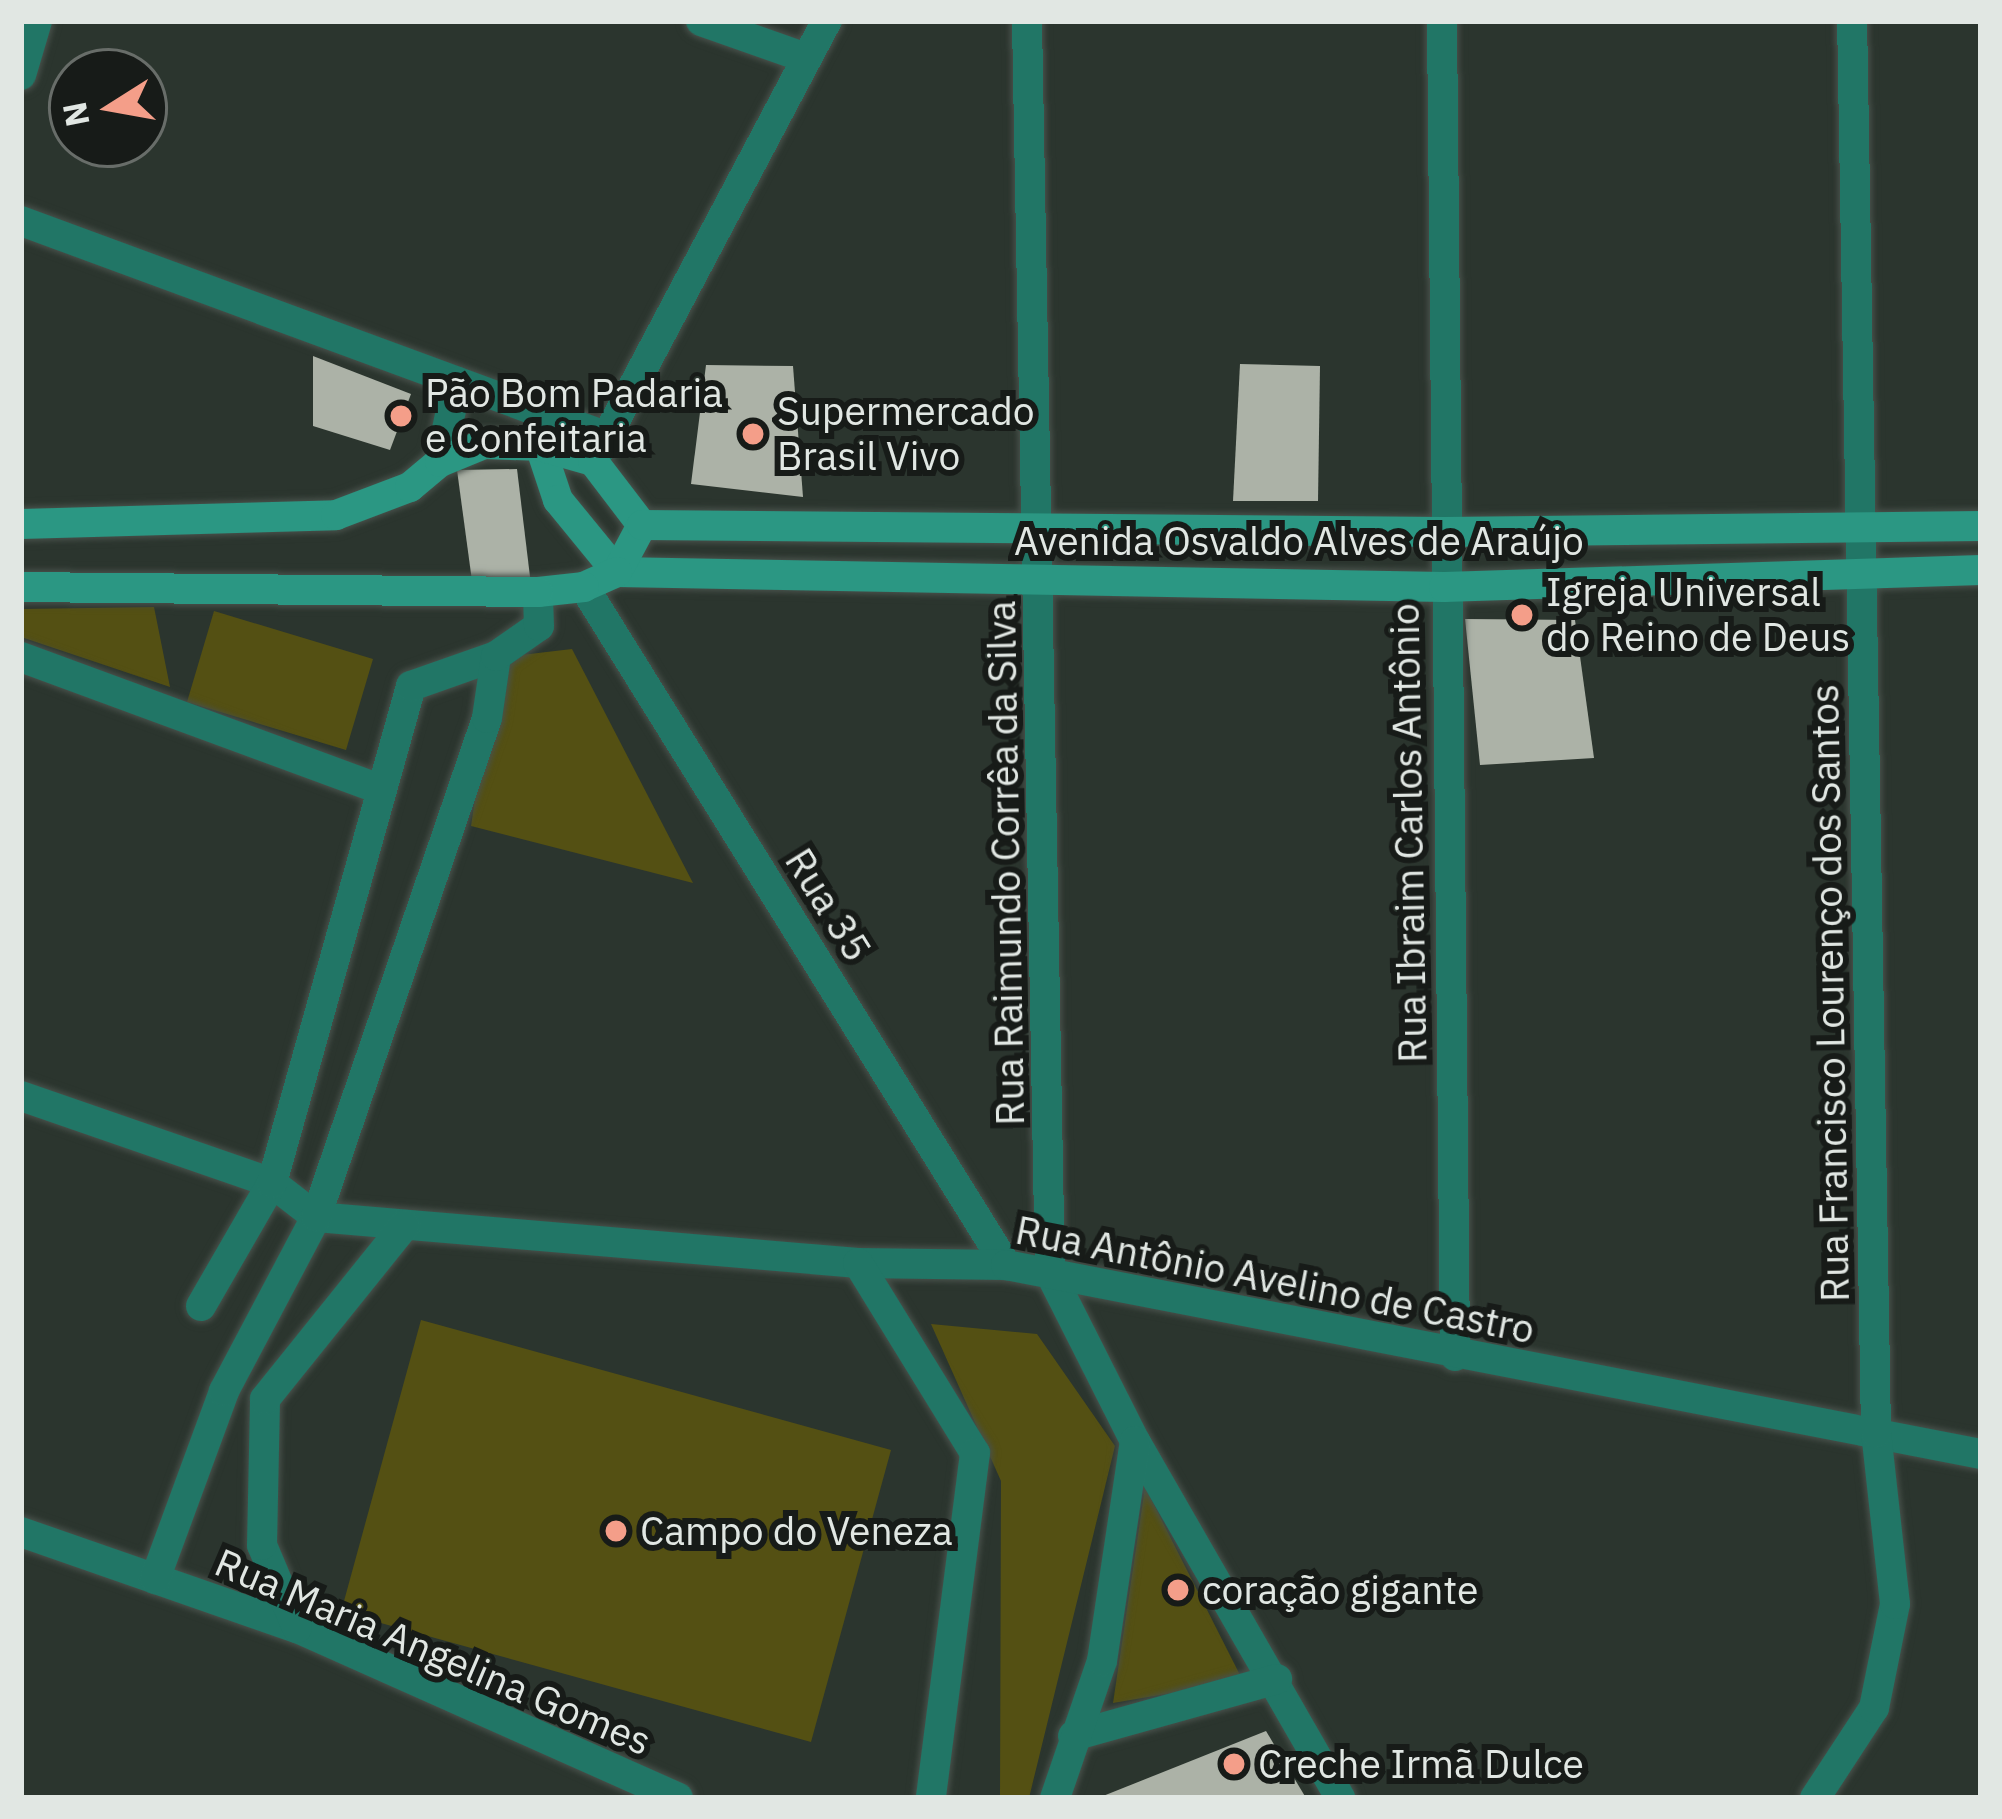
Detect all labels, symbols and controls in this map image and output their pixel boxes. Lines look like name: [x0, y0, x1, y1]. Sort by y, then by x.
north arrow: [48, 48, 168, 168]
text: N: [52, 99, 99, 130]
place label: Pão Bom Padaria e Confeitaria: [425, 371, 723, 462]
place label: Supermercado Brasil Vivo: [777, 389, 1035, 480]
marker: Pão Bom Padaria e Confeitaria: [388, 403, 414, 429]
marker: Supermercado Brasil Vivo: [740, 421, 766, 447]
street label: Avenida Osvaldo Alves de Araújo: [1014, 518, 1584, 564]
place label: Igreja Universal do Reino de Deus: [1546, 570, 1850, 661]
street label: Rua Raimundo Corrêa da Silva: [978, 600, 1034, 1126]
marker: Igreja Universal do Reino de Deus: [1509, 602, 1535, 628]
street label: Rua Ibraim Carlos Antônio: [1382, 603, 1436, 1063]
street label: Rua Francisco Lourenço dos Santos: [1801, 684, 1859, 1302]
street label: Rua 35: [775, 840, 881, 970]
street label: Rua Antônio Avelino de Castro: [1012, 1207, 1538, 1353]
place label: Campo do Veneza: [640, 1508, 953, 1554]
marker: Campo do Veneza: [603, 1518, 629, 1544]
street label: Rua Maria Angelina Gomes: [208, 1539, 658, 1765]
place label: coração gigante: [1202, 1567, 1478, 1613]
marker: coração gigante: [1165, 1577, 1191, 1603]
place label: Creche Irmã Dulce: [1258, 1741, 1584, 1787]
marker: Creche Irmã Dulce: [1221, 1751, 1247, 1777]

